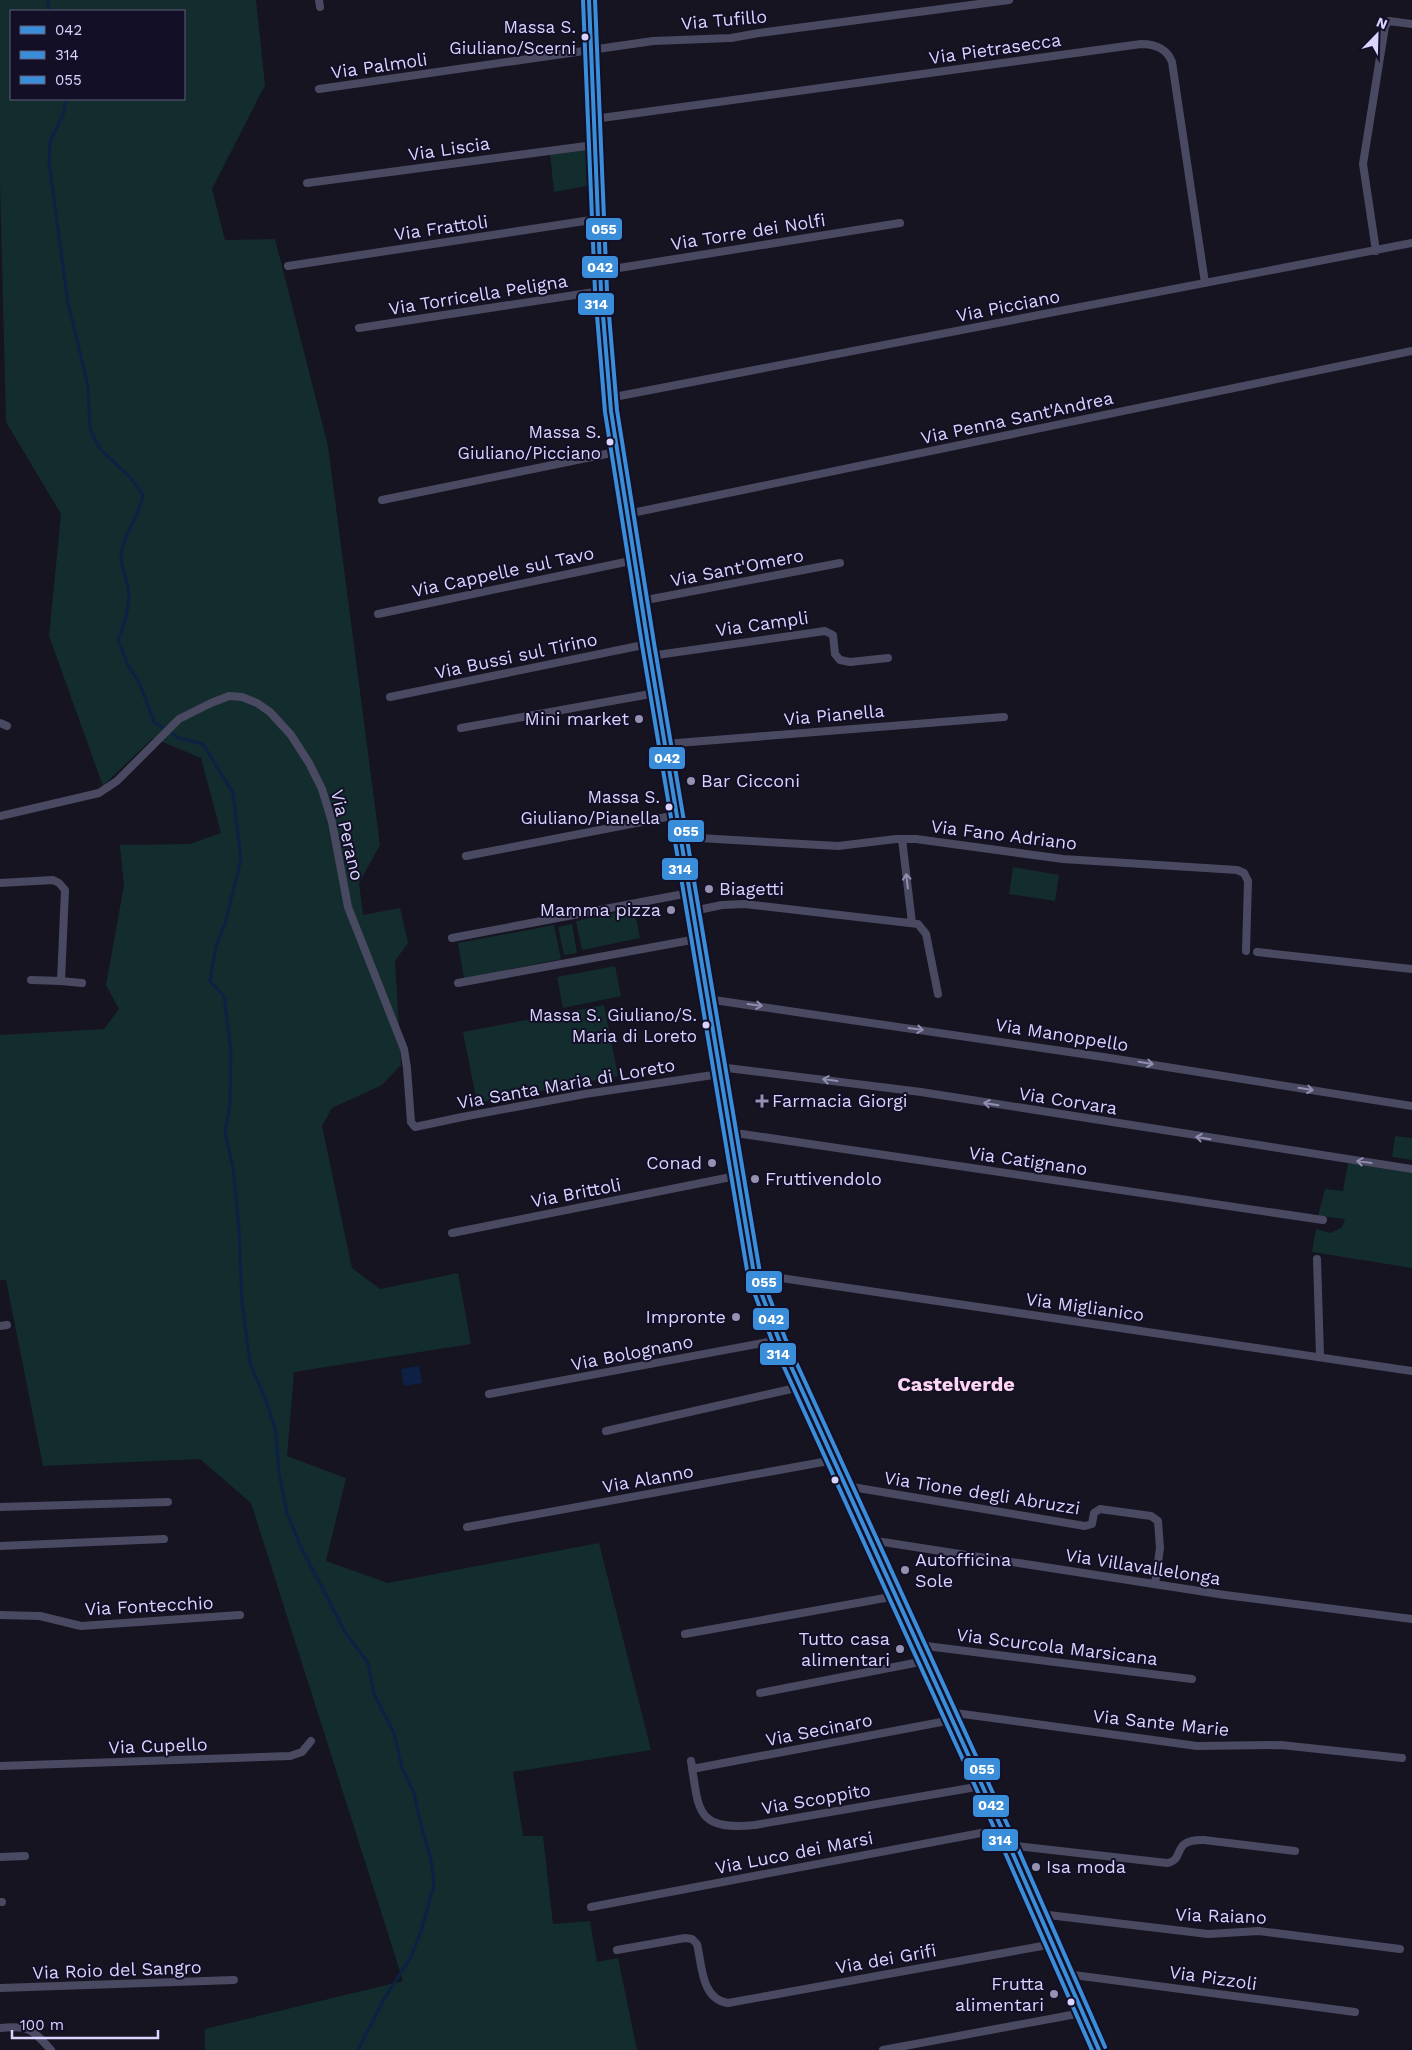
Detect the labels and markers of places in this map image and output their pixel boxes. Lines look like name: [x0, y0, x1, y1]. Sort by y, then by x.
place label: Massa S. Giuliano/Scerni: [449, 17, 576, 58]
marker: Massa S. Giuliano/Scerni: [580, 32, 590, 42]
place label: Massa S. Giuliano/Picciano: [458, 422, 601, 463]
marker: Massa S. Giuliano/Picciano: [605, 437, 615, 447]
place label: Mini market: [525, 708, 629, 729]
marker: Mini market: [633, 713, 645, 725]
place label: Bar Cicconi: [701, 770, 800, 791]
marker: Bar Cicconi: [685, 775, 697, 787]
place label: Massa S. Giuliano/Pianella: [521, 787, 660, 828]
marker: Massa S. Giuliano/Pianella: [664, 802, 674, 812]
place label: Biagetti: [719, 878, 784, 899]
marker: Biagetti: [703, 883, 715, 895]
place label: Mamma pizza: [540, 899, 661, 920]
marker: Mamma pizza: [665, 904, 677, 916]
place label: Massa S. Giuliano/S. Maria di Loreto: [529, 1005, 697, 1046]
marker: Massa S. Giuliano/S. Maria di Loreto: [701, 1020, 711, 1030]
place label: Farmacia Giorgi: [772, 1090, 908, 1111]
marker: Farmacia Giorgi: [756, 1095, 768, 1107]
place label: Conad: [646, 1152, 702, 1173]
marker: Conad: [706, 1157, 718, 1169]
place label: Fruttivendolo: [765, 1168, 882, 1189]
marker: Fruttivendolo: [749, 1173, 761, 1185]
place label: Impronte: [646, 1306, 726, 1327]
marker: Impronte: [730, 1311, 742, 1323]
unlabelled marker: [830, 1475, 840, 1485]
place label: Autofficina Sole: [915, 1549, 1011, 1591]
marker: Autofficina Sole: [899, 1564, 911, 1576]
place label: Tutto casa alimentari: [798, 1628, 890, 1670]
marker: Tutto casa alimentari: [894, 1643, 906, 1655]
place label: Isa moda: [1046, 1856, 1126, 1877]
marker: Isa moda: [1030, 1861, 1042, 1873]
place label: Frutta alimentari: [955, 1973, 1044, 2015]
marker: Frutta alimentari: [1048, 1988, 1060, 2000]
unlabelled marker: [1066, 1997, 1076, 2007]

